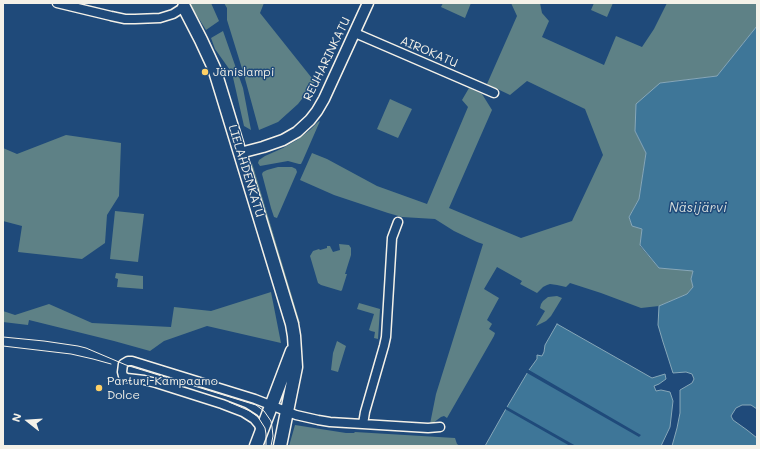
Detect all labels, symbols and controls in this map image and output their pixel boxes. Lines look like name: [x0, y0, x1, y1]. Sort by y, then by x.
street label: REUHARINKATU: [300, 15, 354, 103]
street label: AIROKATU: [398, 33, 460, 71]
place label: Jänislampi: [213, 65, 274, 79]
marker: Jänislampi: [200, 67, 210, 77]
street label: LIELAHDENKATU: [225, 123, 267, 219]
water label: Näsijärvi: [669, 200, 727, 216]
place label: Parturi-Kampaamo Dolce: [107, 374, 218, 402]
marker: Parturi-Kampaamo Dolce: [94, 383, 104, 393]
north arrow: [8, 401, 48, 441]
text: N: [8, 411, 24, 424]

